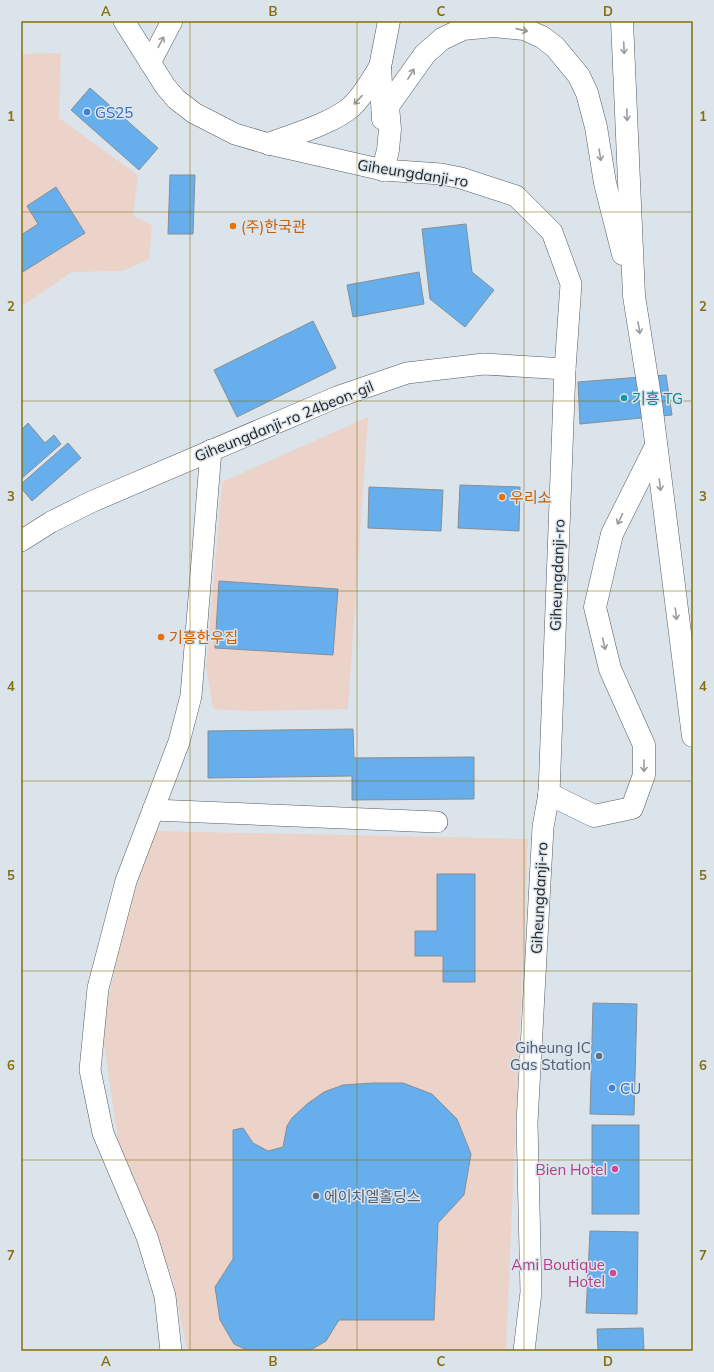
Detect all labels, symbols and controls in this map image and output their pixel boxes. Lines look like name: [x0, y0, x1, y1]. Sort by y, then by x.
text: A: [101, 3, 111, 19]
text: B: [269, 3, 278, 19]
text: C: [437, 3, 446, 19]
text: D: [603, 3, 613, 19]
one-way arrow: [515, 27, 528, 34]
one-way arrow: [158, 36, 165, 48]
one-way arrow: [620, 41, 627, 54]
one-way arrow: [407, 69, 415, 80]
one-way arrow: [354, 94, 363, 104]
place label: GS25: [95, 103, 133, 122]
marker: GS25: [82, 107, 92, 117]
text: 1: [7, 108, 15, 124]
one-way arrow: [623, 108, 630, 121]
text: 1: [699, 108, 707, 124]
one-way arrow: [597, 148, 605, 161]
street label: Giheungdanji-ro: [356, 155, 470, 191]
place label: (주)한국관: [241, 217, 306, 236]
marker: (주)한국관: [228, 221, 238, 231]
text: 2: [7, 298, 15, 314]
text: 2: [699, 298, 707, 314]
one-way arrow: [635, 321, 643, 334]
street label: Giheungdanji-ro 24beon-gil: [192, 376, 376, 466]
place label: 기흥 TG: [632, 389, 683, 408]
marker: 기흥 TG: [619, 393, 629, 403]
one-way arrow: [656, 478, 664, 491]
text: 3: [7, 488, 15, 504]
place label: 우리소: [510, 488, 552, 507]
text: 3: [699, 488, 707, 504]
marker: 우리소: [497, 492, 507, 502]
one-way arrow: [616, 513, 623, 525]
street label: Giheungdanji-ro: [546, 519, 568, 631]
one-way arrow: [672, 607, 680, 620]
place label: 기흥한우집: [169, 628, 238, 647]
marker: 기흥한우집: [156, 632, 166, 642]
one-way arrow: [601, 638, 609, 651]
text: 4: [7, 678, 15, 694]
text: 4: [699, 678, 707, 694]
one-way arrow: [640, 759, 648, 772]
street label: Giheungdanji-ro: [527, 841, 551, 955]
text: 5: [7, 867, 15, 883]
text: 5: [699, 867, 707, 883]
place label: Giheung IC Gas Station: [510, 1038, 591, 1074]
marker: Giheung IC Gas Station: [594, 1051, 604, 1061]
text: 6: [7, 1057, 15, 1073]
text: 6: [699, 1057, 707, 1073]
place label: CU: [620, 1079, 641, 1098]
marker: CU: [607, 1083, 617, 1093]
place label: Bien Hotel: [535, 1160, 607, 1179]
marker: Bien Hotel: [610, 1164, 620, 1174]
place label: 에이치엘홀딩스: [324, 1187, 421, 1206]
marker: 에이치엘홀딩스: [311, 1191, 321, 1201]
text: 7: [7, 1247, 15, 1263]
text: 7: [699, 1247, 707, 1263]
place label: Ami Boutique Hotel: [511, 1255, 605, 1291]
marker: Ami Boutique Hotel: [608, 1268, 618, 1278]
text: A: [101, 1353, 111, 1369]
text: B: [269, 1353, 278, 1369]
text: C: [437, 1353, 446, 1369]
text: D: [603, 1353, 613, 1369]

